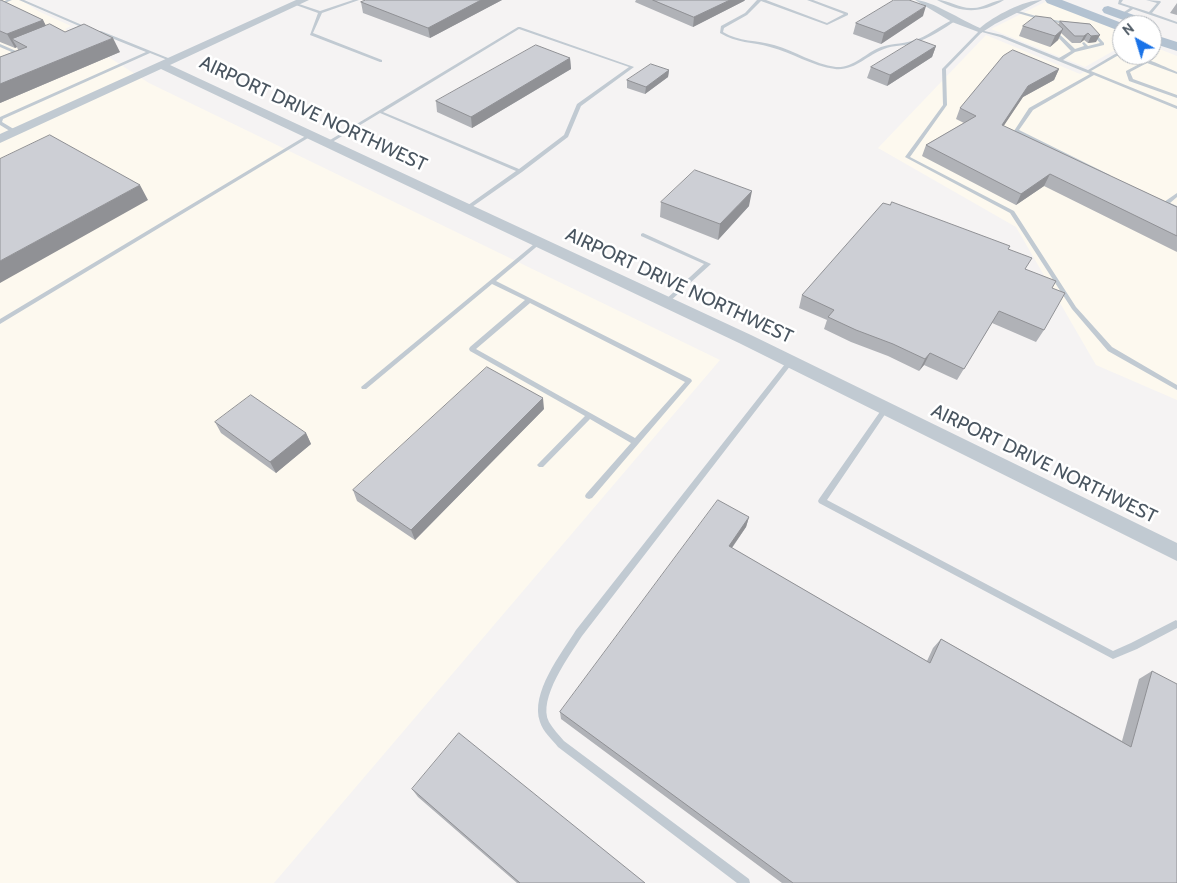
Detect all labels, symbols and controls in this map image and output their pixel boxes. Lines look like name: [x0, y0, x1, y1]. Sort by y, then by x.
north arrow: [1112, 15, 1162, 65]
text: N: [1119, 19, 1138, 39]
street label: AIRPORT DRIVE NORTHWEST: [196, 51, 430, 177]
street label: AIRPORT DRIVE NORTHWEST: [562, 223, 796, 349]
street label: AIRPORT DRIVE NORTHWEST: [928, 399, 1160, 529]

